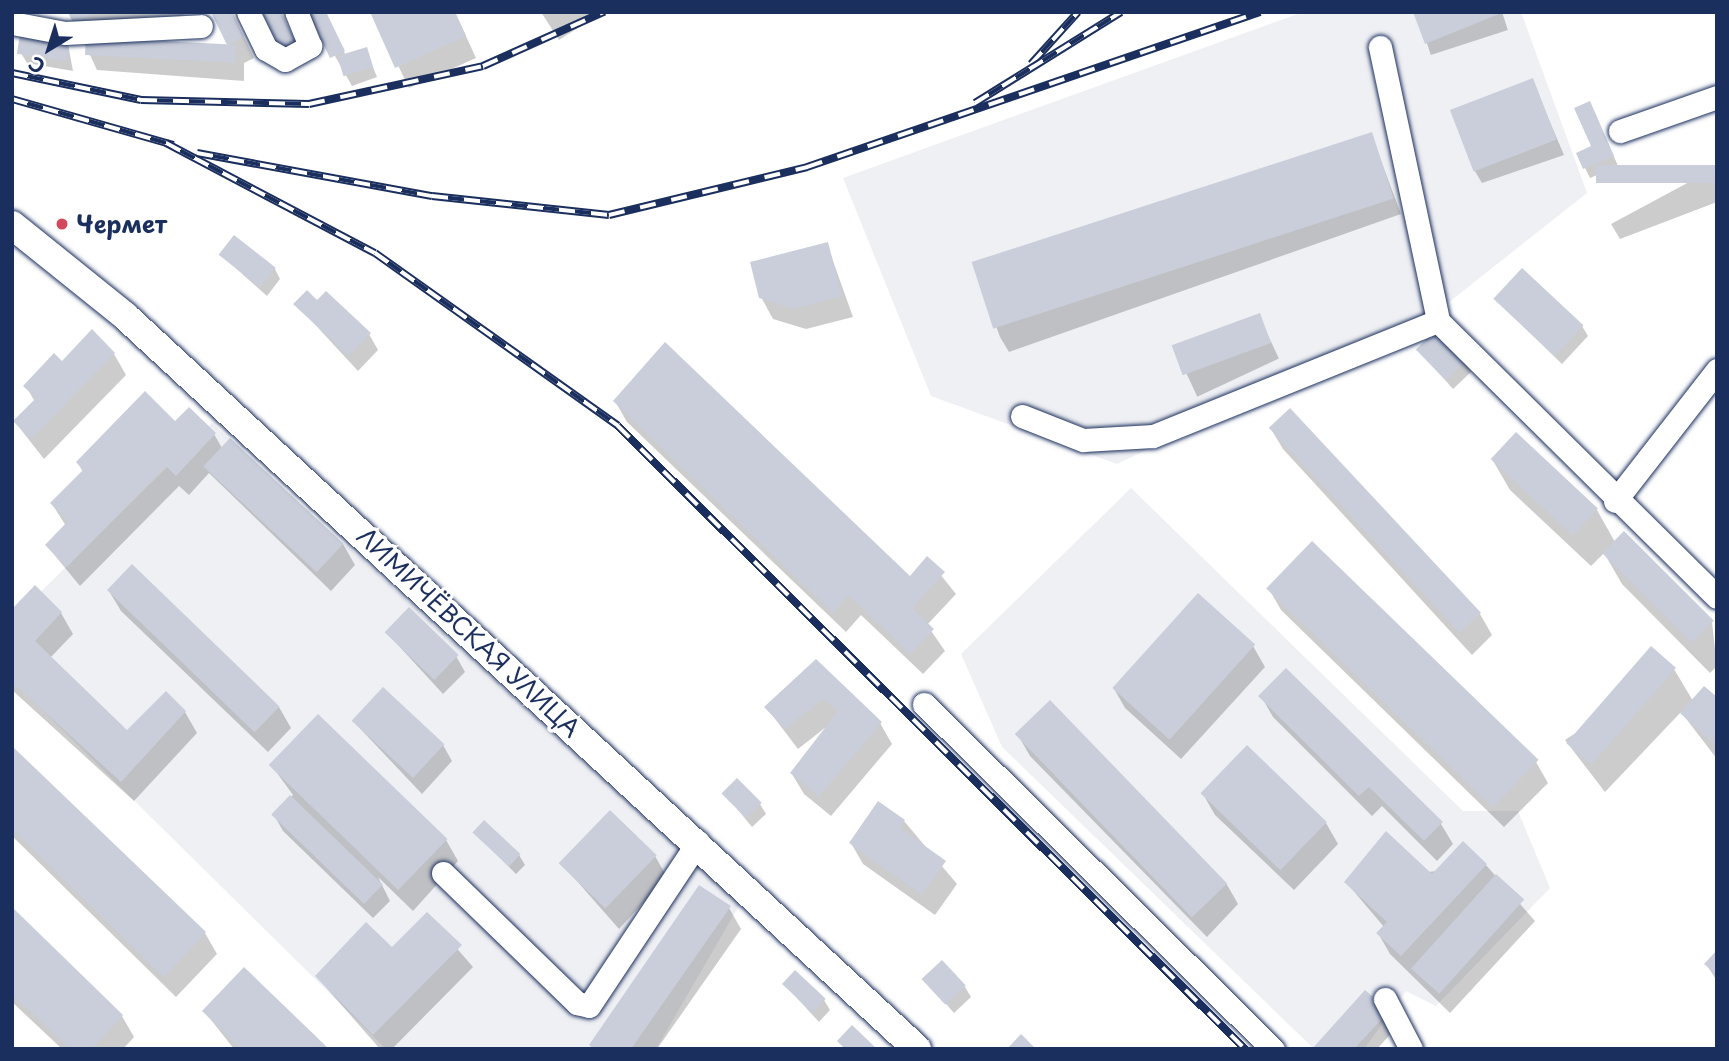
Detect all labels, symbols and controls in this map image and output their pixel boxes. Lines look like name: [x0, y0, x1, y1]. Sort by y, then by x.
north arrow: [14, 14, 84, 84]
text: С: [22, 50, 50, 81]
place label: Чермет: [76, 210, 167, 238]
marker: Чермет: [54, 216, 70, 232]
street label: ЛИМИЧЁВСКАЯ УЛИЦА: [352, 521, 586, 743]

